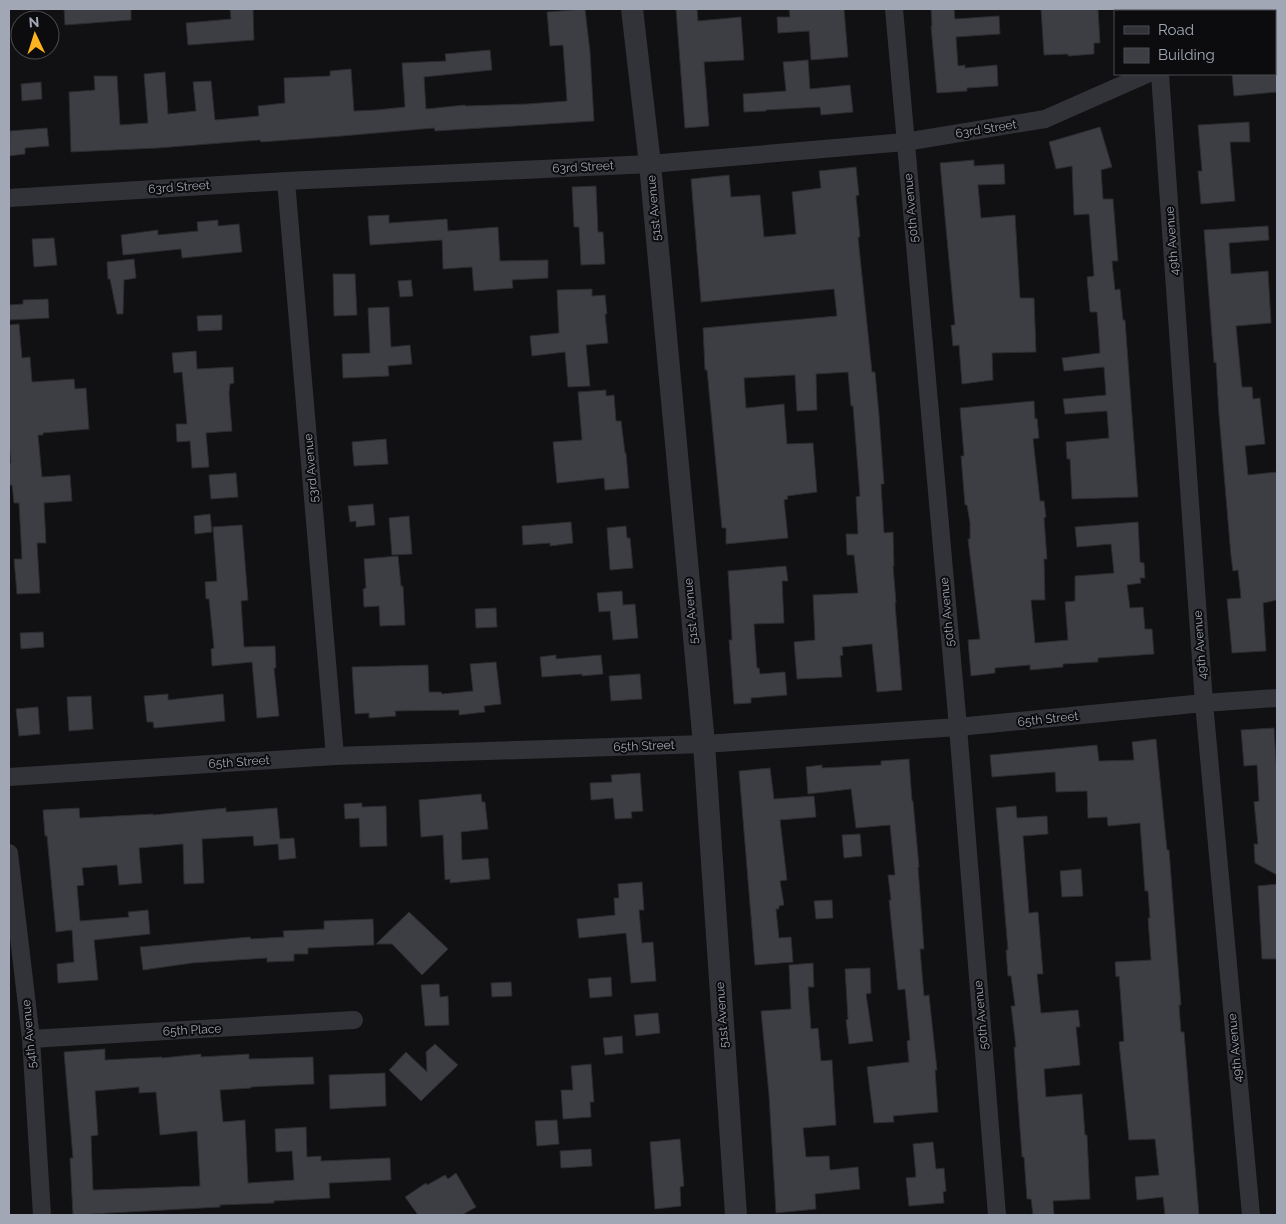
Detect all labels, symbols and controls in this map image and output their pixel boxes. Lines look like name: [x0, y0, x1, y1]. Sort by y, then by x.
north arrow: [10, 10, 60, 60]
legend: [1114, 10, 1276, 75]
text: N: [28, 14, 40, 30]
text: Road: [1158, 21, 1194, 39]
text: Building: [1158, 46, 1215, 64]
street label: 63rd Street: [955, 117, 1017, 141]
street label: 63rd Street: [552, 158, 614, 176]
street label: 50th Avenue: [901, 173, 921, 243]
street label: 51st Avenue: [644, 174, 664, 242]
street label: 63rd Street: [148, 178, 210, 196]
street label: 49th Avenue: [1163, 206, 1181, 276]
street label: 53rd Avenue: [301, 433, 321, 503]
street label: 51st Avenue: [681, 577, 701, 645]
street label: 50th Avenue: [937, 577, 957, 647]
street label: 49th Avenue: [1191, 610, 1209, 680]
street label: 65th Street: [1017, 709, 1079, 729]
street label: 65th Street: [613, 738, 675, 754]
street label: 65th Street: [208, 753, 270, 771]
street label: 50th Avenue: [971, 980, 991, 1050]
street label: 51st Avenue: [713, 981, 731, 1049]
street label: 54th Avenue: [19, 999, 39, 1069]
street label: 49th Avenue: [1225, 1013, 1245, 1083]
street label: 65th Place: [162, 1021, 222, 1039]

